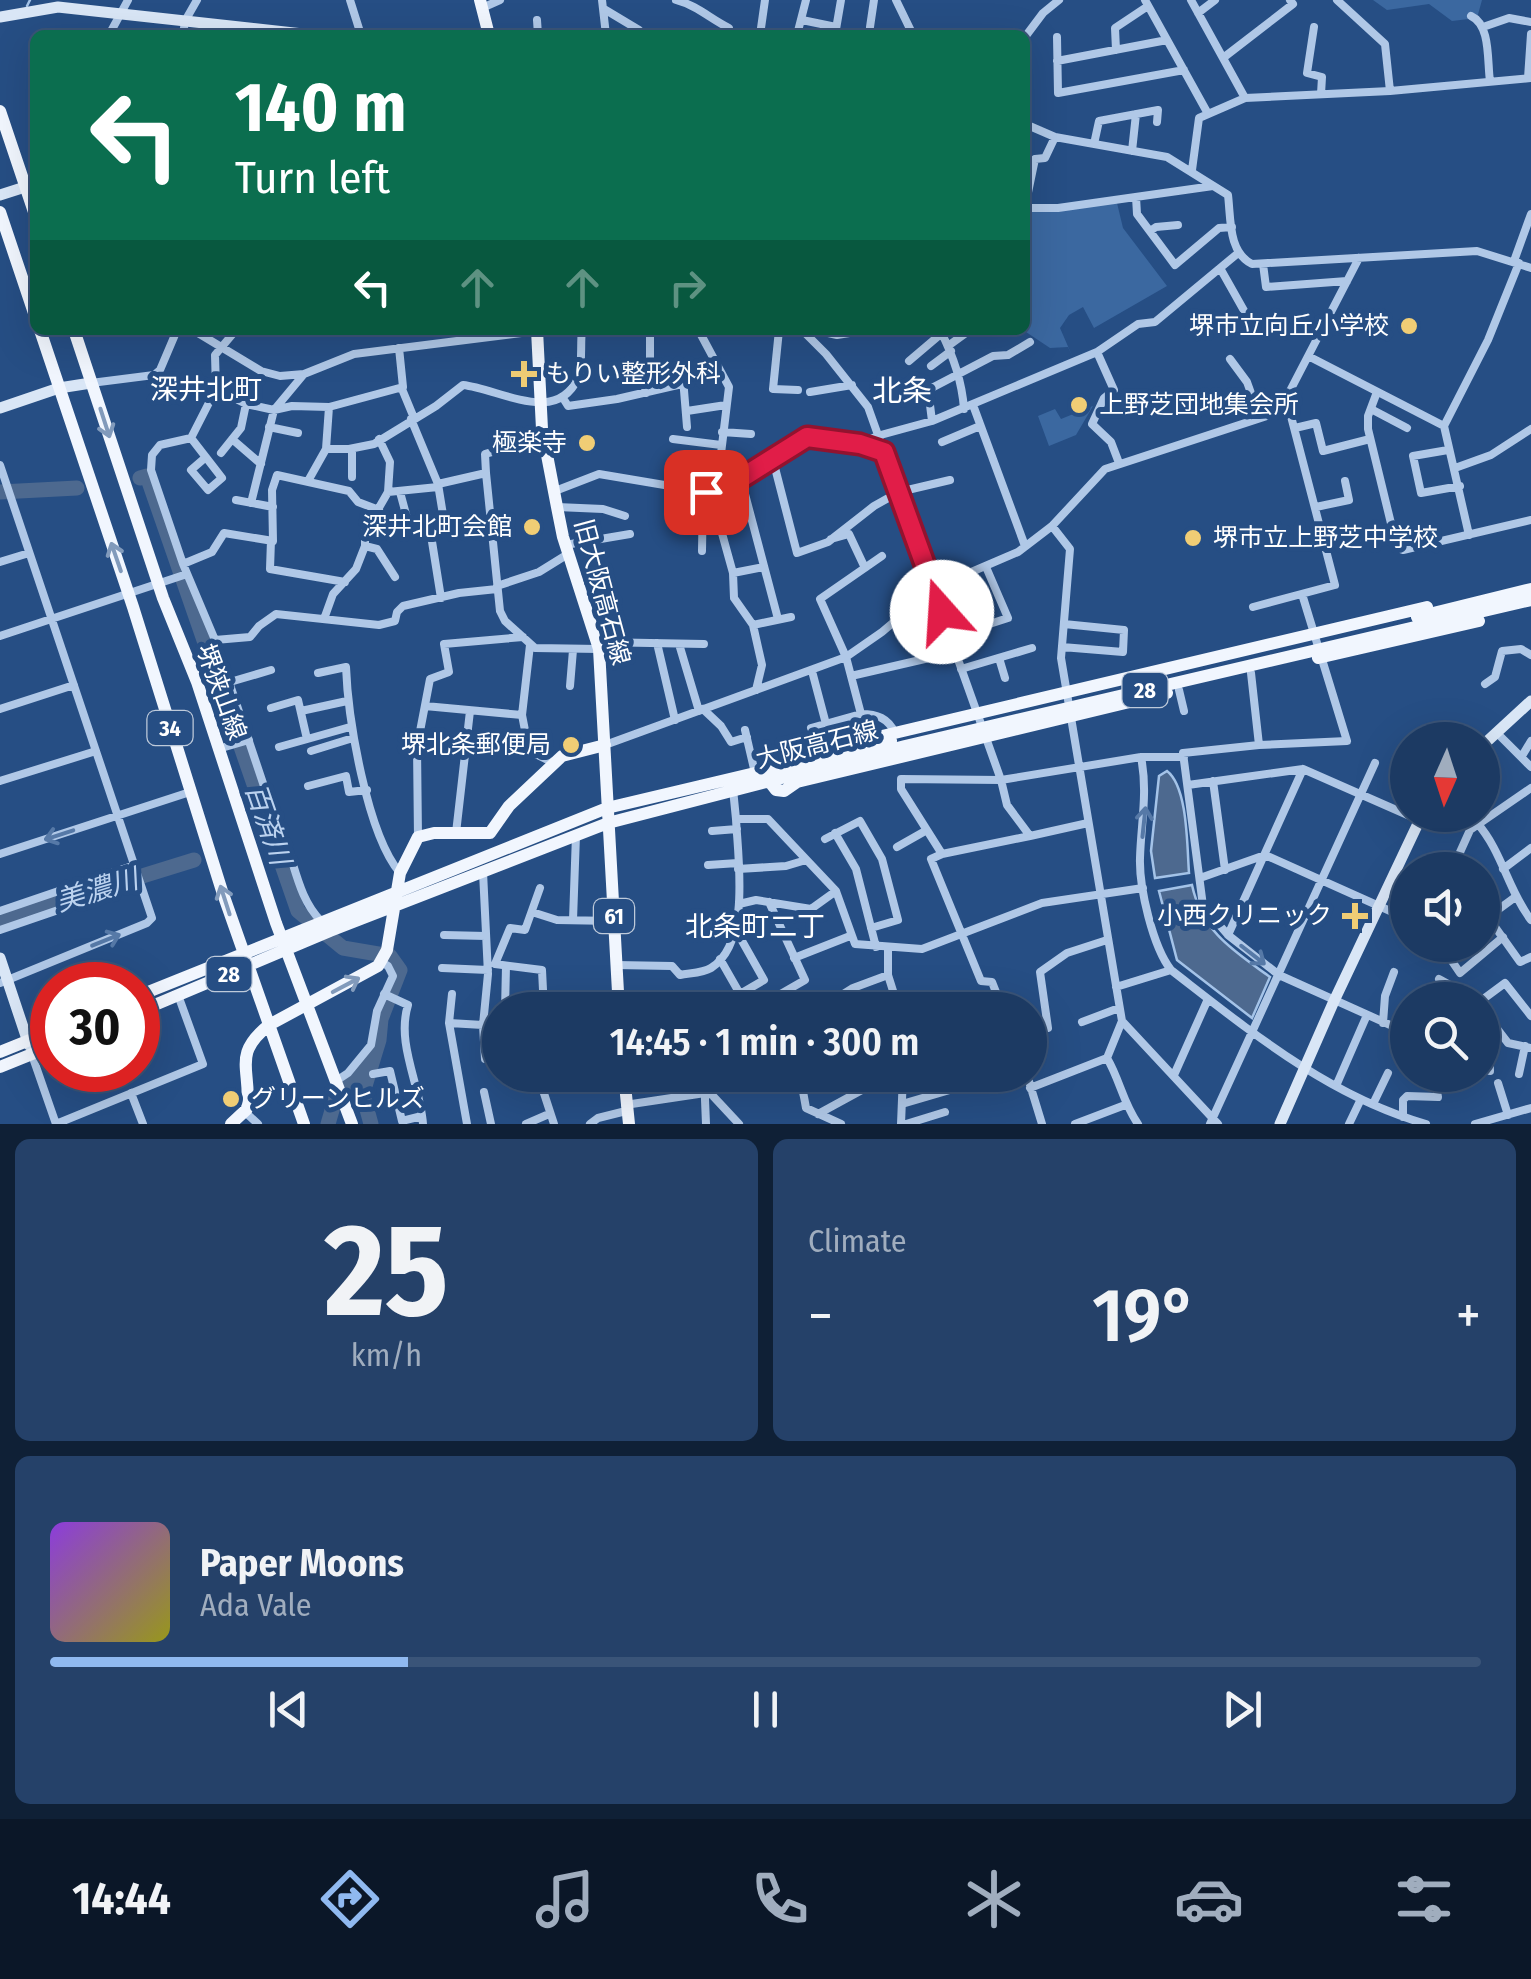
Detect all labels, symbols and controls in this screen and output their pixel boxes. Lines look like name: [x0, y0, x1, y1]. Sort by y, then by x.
text: 140 m: [235, 66, 407, 150]
icon: left: [70, 70, 200, 200]
text: Turn left: [235, 151, 390, 205]
icon: left: [345, 260, 400, 315]
icon: ahead: [450, 260, 505, 315]
icon: ahead: [555, 260, 610, 315]
icon: right: [660, 260, 715, 315]
place label: 堺市立向丘小学校: [1189, 311, 1389, 341]
marker: 堺市立向丘小学校: [1398, 315, 1420, 337]
place label: もりい整形外科: [546, 359, 721, 389]
marker: もりい整形外科: [511, 361, 537, 387]
district label: 深井北町: [150, 373, 262, 406]
district label: 北条: [872, 373, 932, 409]
place label: 上野芝団地集会所: [1099, 390, 1299, 420]
marker: 上野芝団地集会所: [1068, 394, 1090, 416]
one-way arrow: [97, 406, 115, 438]
place label: 極楽寺: [492, 428, 567, 458]
marker: 極楽寺: [576, 432, 598, 454]
pin: [664, 450, 749, 535]
icon: arrive: [679, 465, 734, 520]
place label: 深井北町会館: [362, 512, 512, 542]
marker: 深井北町会館: [521, 516, 543, 538]
street label: 旧大阪高石線: [568, 516, 636, 668]
place label: 堺市立上野芝中学校: [1213, 523, 1438, 553]
marker: 堺市立上野芝中学校: [1182, 527, 1204, 549]
one-way arrow: [106, 543, 124, 574]
position arrow: [890, 560, 994, 664]
street label: 堺狭山線: [190, 640, 252, 744]
road number: 28: [1122, 673, 1168, 707]
road number: 34: [148, 711, 192, 745]
street label: 大阪高石線: [753, 715, 881, 775]
north arrow: [1390, 722, 1500, 832]
map controls: [1390, 722, 1500, 1092]
place label: 堺北条郵便局: [401, 730, 551, 760]
marker: 堺北条郵便局: [560, 734, 582, 756]
water label: 百済川: [239, 779, 298, 872]
one-way arrow: [1135, 807, 1154, 839]
one-way arrow: [44, 827, 75, 845]
button: sound: [1390, 852, 1500, 962]
water label: 美濃川: [52, 861, 145, 918]
one-way arrow: [215, 885, 233, 917]
road number: 61: [594, 899, 634, 933]
place label: 小西クリニック: [1157, 901, 1332, 931]
marker: 小西クリニック: [1342, 903, 1368, 929]
district label: 北条町二丁: [685, 910, 825, 943]
one-way arrow: [90, 930, 121, 948]
one-way arrow: [1240, 944, 1266, 966]
road number: 28: [206, 957, 252, 991]
speed limit sign: 30: [30, 962, 160, 1092]
one-way arrow: [330, 975, 360, 994]
button: search: [1390, 982, 1500, 1092]
text: 14:45 · 1 min · 300 m: [610, 1019, 919, 1065]
place label: グリーンヒルズ: [251, 1084, 425, 1114]
marker: グリーンヒルズ: [220, 1088, 242, 1110]
text: 25: [324, 1193, 449, 1349]
text: Climate: [808, 1222, 907, 1260]
text: 19°: [1092, 1271, 1197, 1361]
text: −: [808, 1283, 833, 1349]
text: +: [1456, 1283, 1481, 1349]
text: km/h: [351, 1336, 422, 1374]
text: Paper Moons: [200, 1540, 404, 1586]
text: Ada Vale: [200, 1586, 312, 1624]
icon: previous: [261, 1682, 316, 1737]
icon: pause: [738, 1682, 793, 1737]
icon: next: [1215, 1682, 1270, 1737]
icon: directions: [315, 1864, 385, 1934]
icon: music: [530, 1864, 600, 1934]
icon: phone: [745, 1864, 815, 1934]
icon: climate: [959, 1864, 1029, 1934]
icon: car: [1174, 1864, 1244, 1934]
icon: filters: [1389, 1864, 1459, 1934]
text: 14:44: [72, 1872, 171, 1926]

